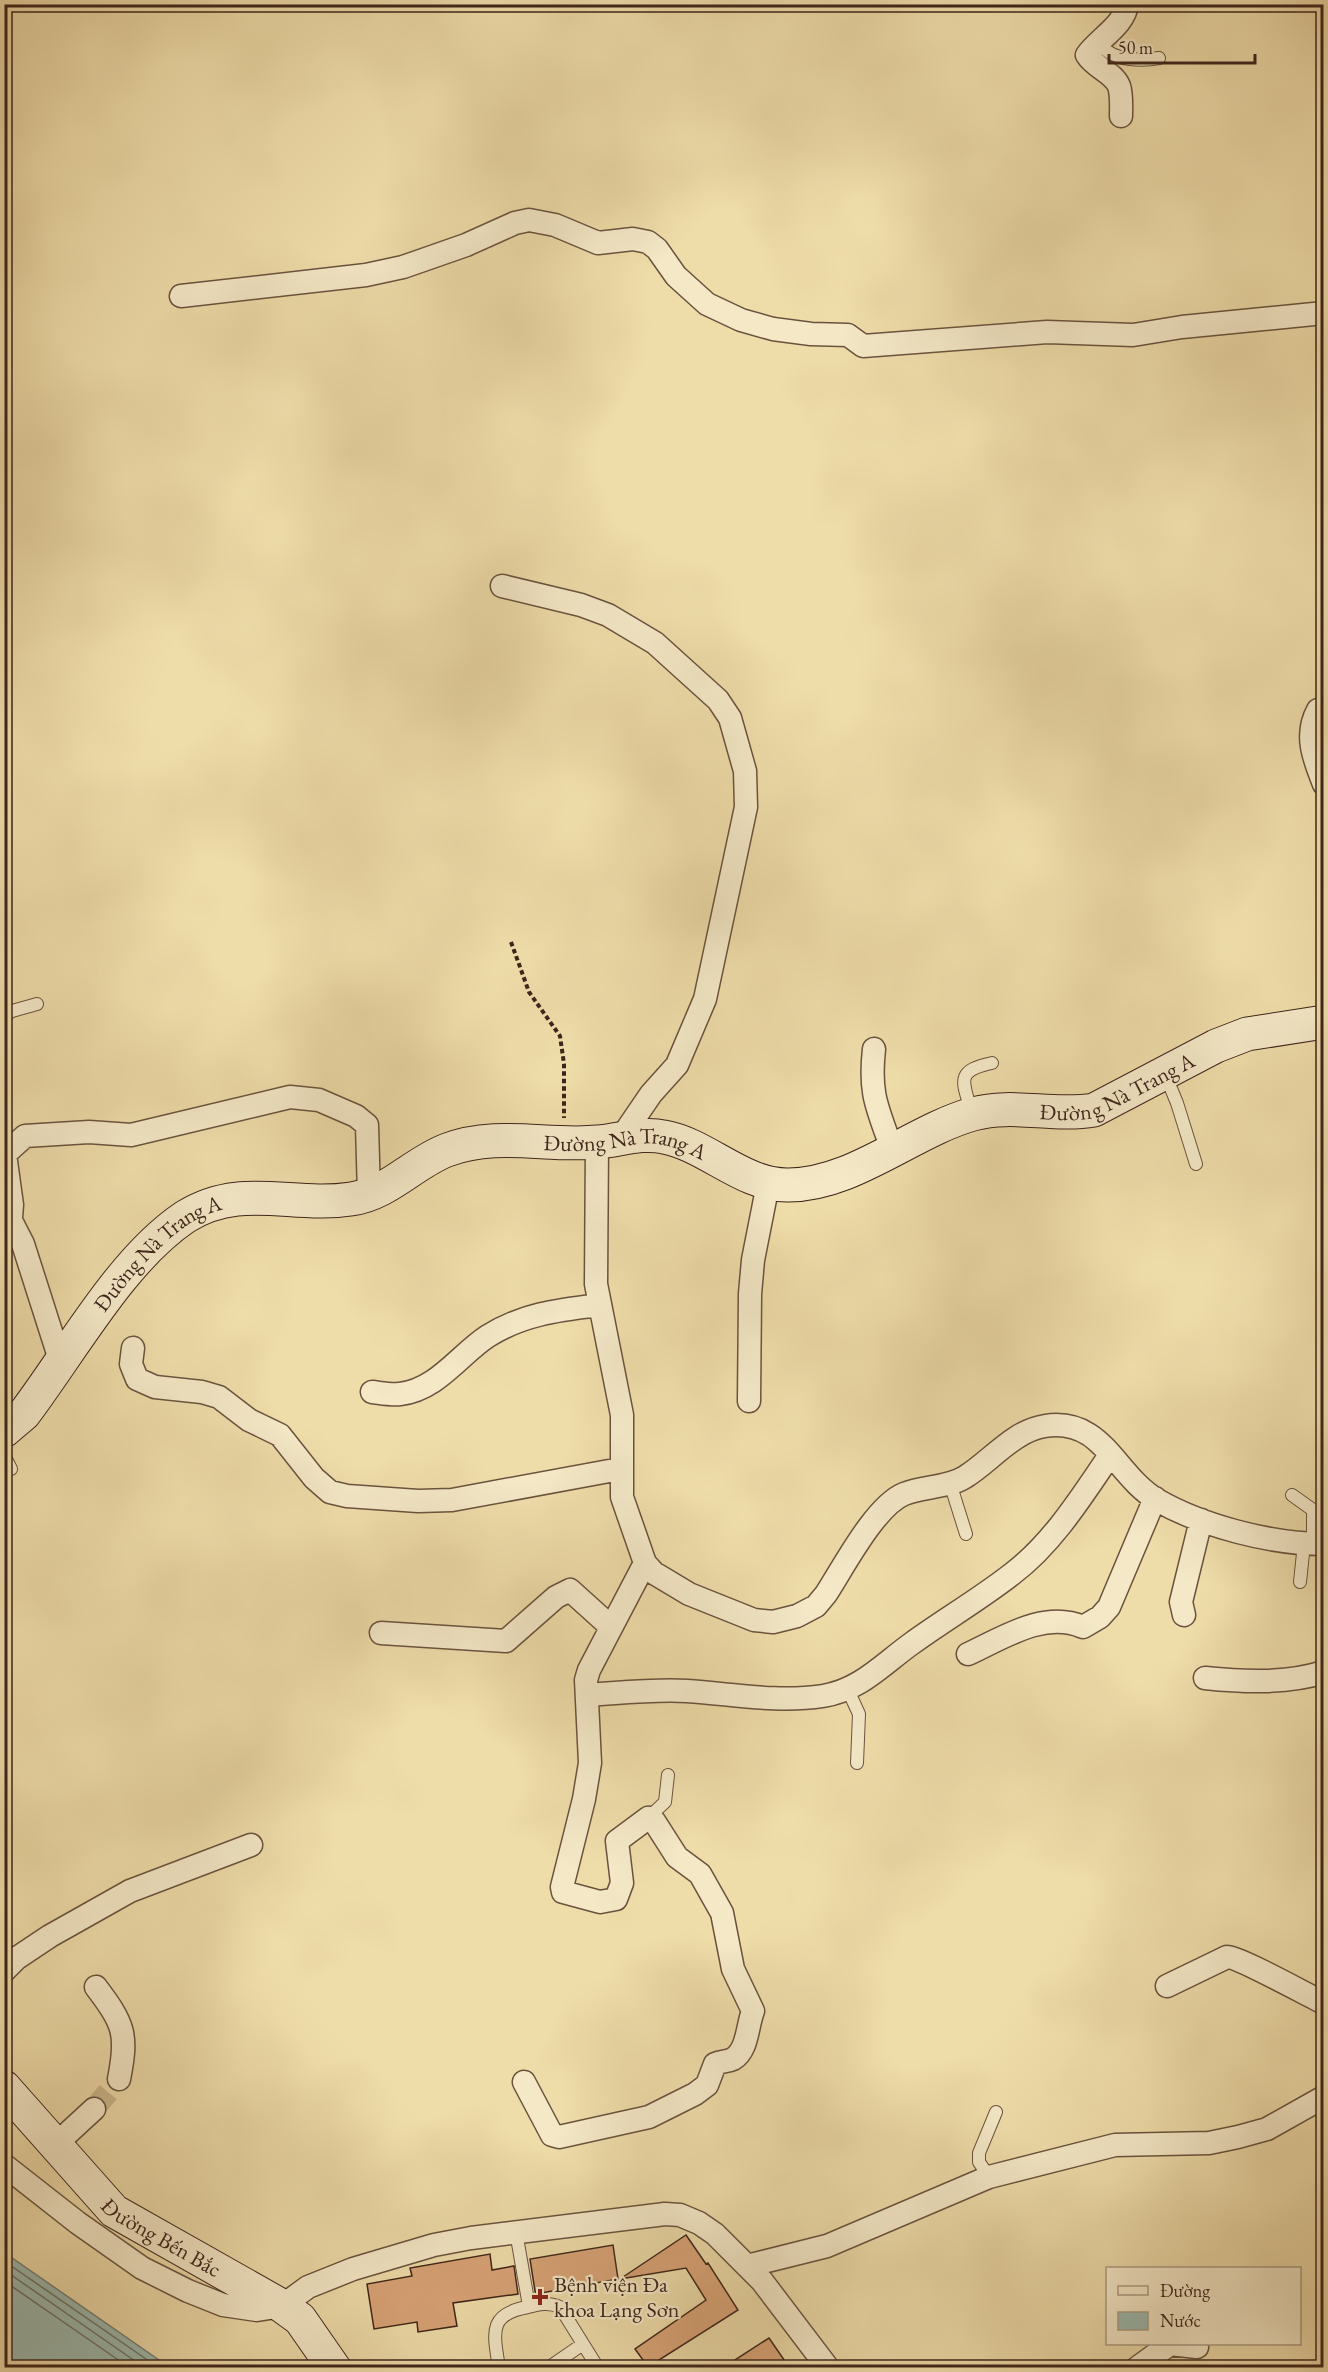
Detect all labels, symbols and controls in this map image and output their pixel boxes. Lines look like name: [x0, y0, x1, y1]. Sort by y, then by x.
scale bar: [1109, 27, 1254, 65]
text: 50 m: [1118, 36, 1153, 59]
street label: Đường Nà Trang A: [1039, 1045, 1200, 1127]
street label: Đường Nà Trang A: [543, 1121, 713, 1167]
street label: Đường Nà Trang A: [87, 1188, 226, 1317]
street label: Đường Bến Bắc: [94, 2192, 226, 2284]
legend: [1106, 2267, 1301, 2345]
place label: Bệnh viện Đa khoa Lạng Sơn: [554, 2270, 680, 2324]
text: Đường: [1160, 2279, 1210, 2302]
marker: Bệnh viện Đa khoa Lạng Sơn: [531, 2288, 549, 2306]
text: Nước: [1160, 2309, 1201, 2332]

